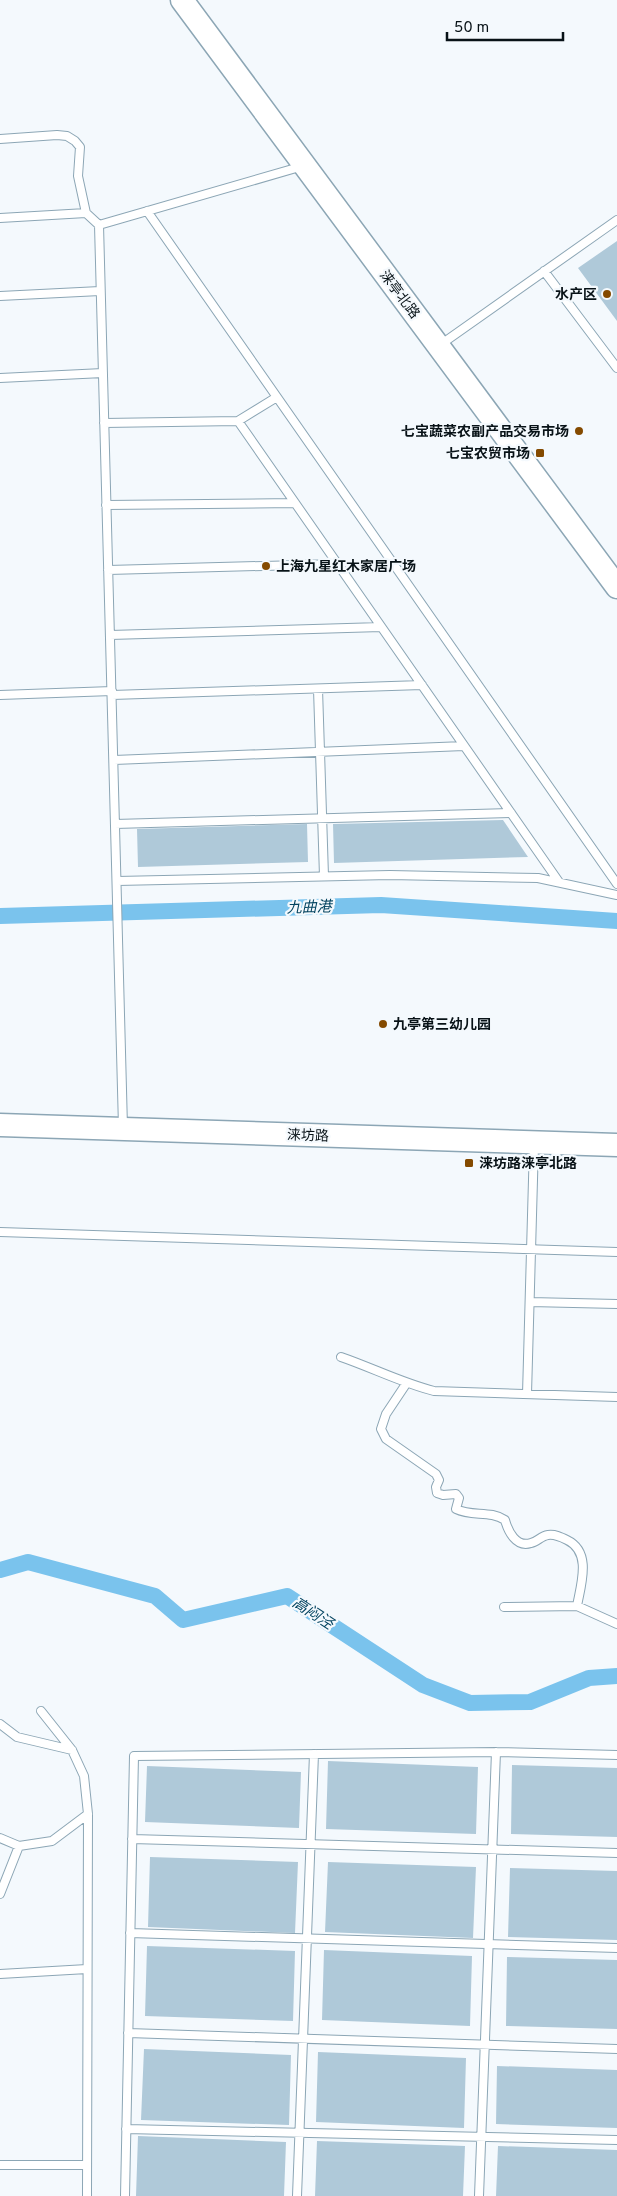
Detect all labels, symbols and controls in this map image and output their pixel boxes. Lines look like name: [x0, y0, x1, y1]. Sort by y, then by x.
scale bar: [447, 10, 563, 42]
text: 50 m: [454, 19, 489, 38]
street label: 涞亭北路: [375, 267, 423, 322]
place label: 水产区: [555, 286, 597, 304]
marker: 水产区: [601, 288, 613, 300]
place label: 七宝蔬菜农副产品交易市场: [401, 423, 569, 441]
marker: 七宝蔬菜农副产品交易市场: [573, 425, 585, 437]
place label: 七宝农贸市场: [446, 445, 530, 463]
marker: 七宝农贸市场: [534, 447, 546, 459]
place label: 上海九星红木家居广场: [276, 558, 416, 576]
marker: 上海九星红木家居广场: [260, 560, 272, 572]
water label: 九曲港: [286, 898, 334, 919]
place label: 九亭第三幼儿园: [393, 1016, 491, 1034]
marker: 九亭第三幼儿园: [377, 1018, 389, 1030]
street label: 涞坊路: [287, 1126, 329, 1146]
place label: 涞坊路涞亭北路: [479, 1155, 577, 1173]
marker: 涞坊路涞亭北路: [463, 1157, 475, 1169]
water label: 高闷泾: [288, 1594, 338, 1636]

